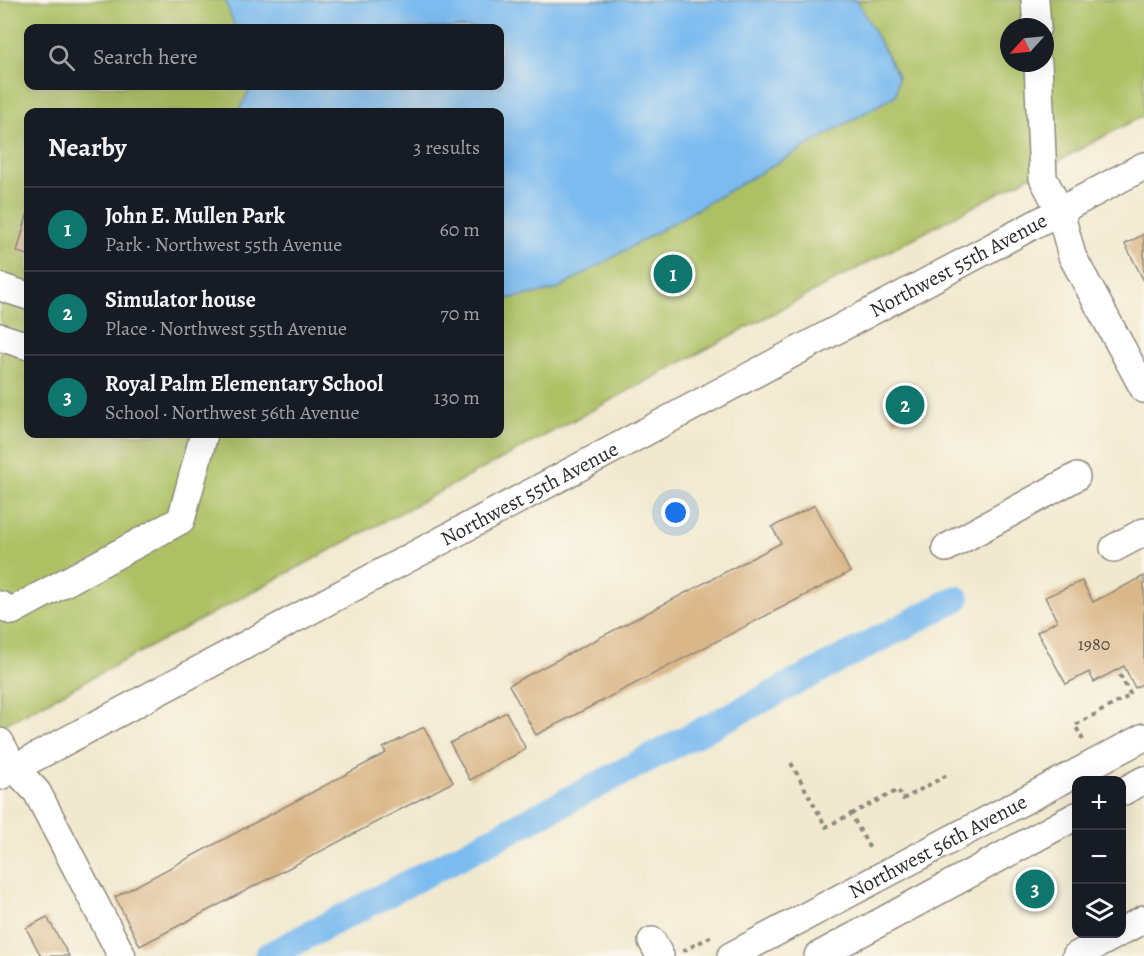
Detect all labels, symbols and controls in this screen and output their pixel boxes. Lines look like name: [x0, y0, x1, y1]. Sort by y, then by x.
north arrow: [1000, 18, 1054, 72]
search box: [24, 24, 504, 90]
icon: search: [45, 41, 78, 74]
text: Search here: [93, 42, 198, 72]
text: Nearby: [48, 130, 127, 165]
text: 3 results: [413, 134, 480, 161]
text: John E. Mullen Park: [105, 201, 285, 231]
street label: Northwest 55th Avenue: [865, 206, 1052, 324]
text: 1: [64, 216, 71, 243]
text: 60 m: [440, 216, 480, 243]
text: Park · Northwest 55th Avenue: [105, 231, 342, 258]
pin: 1: [654, 252, 692, 296]
text: Simulator house: [105, 285, 256, 315]
text: 2: [63, 300, 72, 327]
text: 70 m: [440, 300, 480, 327]
text: Place · Northwest 55th Avenue: [105, 315, 347, 342]
text: Royal Palm Elementary School: [105, 369, 383, 399]
pin: 2: [886, 382, 924, 428]
text: 3: [63, 384, 72, 411]
text: 130 m: [434, 384, 480, 411]
text: School · Northwest 56th Avenue: [105, 399, 360, 426]
street label: Northwest 55th Avenue: [436, 435, 623, 552]
your location: [661, 498, 690, 527]
house number: 1980: [1078, 632, 1110, 656]
map controls: [1072, 776, 1126, 938]
button: +: [1072, 776, 1126, 830]
street label: Northwest 56th Avenue: [844, 788, 1032, 905]
button: −: [1072, 830, 1126, 884]
pin: 3: [1016, 866, 1054, 912]
button: layers: [1072, 884, 1126, 938]

